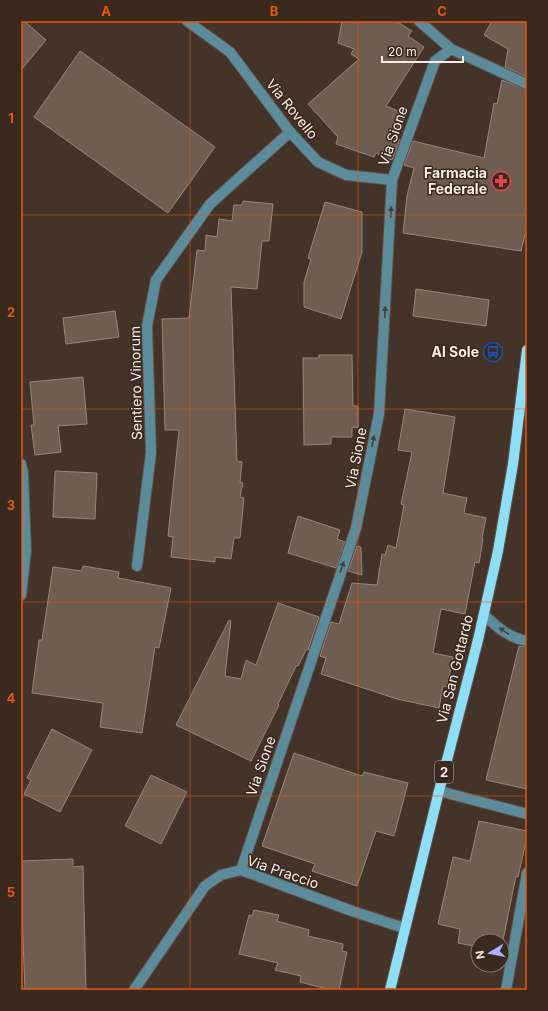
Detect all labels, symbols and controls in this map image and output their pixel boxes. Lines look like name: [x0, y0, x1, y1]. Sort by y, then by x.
text: A: [101, 3, 111, 19]
text: B: [270, 3, 279, 19]
text: C: [437, 3, 447, 19]
scale bar: [382, 38, 463, 64]
text: 20 m: [388, 44, 417, 59]
street label: Via Rovello: [263, 75, 322, 142]
street label: Via Sione: [374, 104, 411, 168]
text: 1: [8, 110, 14, 126]
place label: Farmacia Federale: [424, 164, 487, 197]
pharmacy icon: Farmacia Federale: [490, 170, 512, 192]
one-way arrow: [387, 206, 394, 218]
text: 2: [7, 304, 15, 320]
one-way arrow: [382, 306, 389, 318]
street label: Sentiero Vinorum: [126, 326, 145, 440]
bus stop icon: Al Sole: [482, 341, 504, 363]
place label: Al Sole: [432, 343, 479, 360]
street label: Via Sione: [341, 426, 370, 490]
one-way arrow: [371, 435, 377, 448]
text: 3: [7, 497, 15, 513]
one-way arrow: [340, 561, 346, 573]
street label: Via San Gottardo: [433, 613, 476, 725]
one-way arrow: [498, 627, 509, 635]
text: 4: [7, 690, 16, 706]
street label: Via Sione: [242, 734, 279, 798]
road number: 2: [435, 761, 453, 783]
street label: Via Praccio: [245, 851, 321, 892]
text: 5: [7, 884, 15, 900]
north arrow: [470, 933, 510, 973]
text: N: [473, 949, 488, 960]

